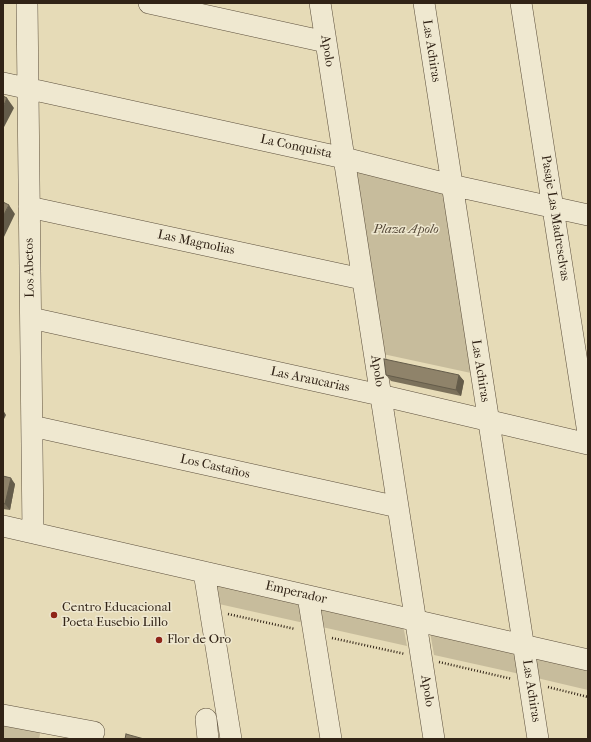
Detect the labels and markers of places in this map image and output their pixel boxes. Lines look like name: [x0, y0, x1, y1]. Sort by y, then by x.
place label: Centro Educacional Poeta Eusebio Lillo: [62, 600, 171, 631]
marker: Centro Educacional Poeta Eusebio Lillo: [49, 610, 59, 620]
place label: Flor de Oro: [167, 632, 231, 648]
marker: Flor de Oro: [154, 635, 164, 645]

